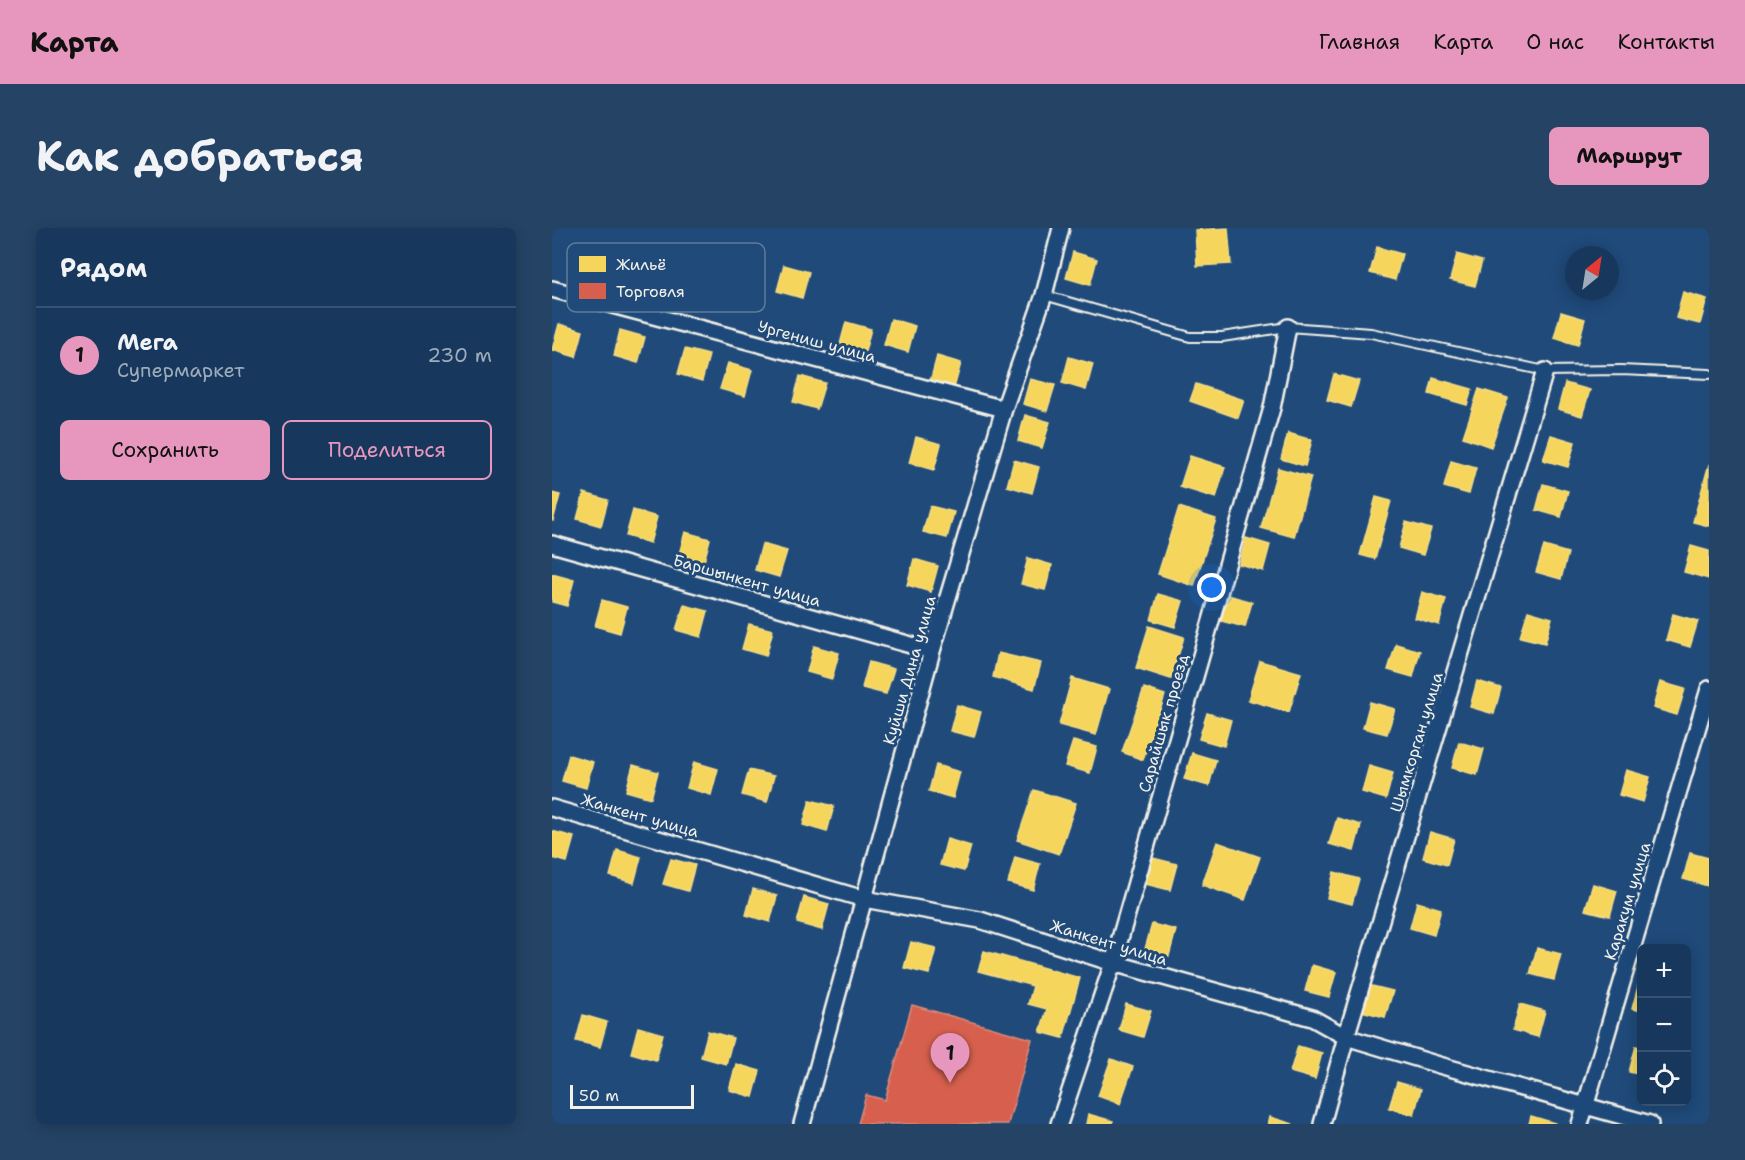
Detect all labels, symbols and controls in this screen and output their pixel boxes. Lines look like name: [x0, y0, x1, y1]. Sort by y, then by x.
text: Карта: [30, 23, 119, 61]
text: Главная: [1319, 28, 1400, 56]
text: Карта: [1433, 28, 1493, 56]
text: О нас: [1526, 28, 1584, 56]
text: Контакты: [1617, 28, 1715, 56]
button: Маршрут: [1549, 127, 1709, 185]
text: Как добраться: [36, 128, 364, 184]
legend: [567, 243, 765, 312]
north arrow: [1565, 246, 1619, 300]
text: Рядом: [60, 250, 147, 285]
text: Жильё: [616, 254, 666, 275]
text: Торговля: [616, 281, 685, 302]
street label: Ургениш улица: [755, 316, 878, 367]
text: Мега: [117, 328, 178, 357]
text: 1: [75, 342, 84, 368]
text: 230 m: [427, 342, 492, 368]
text: Супермаркет: [117, 357, 244, 383]
button: Сохранить: [60, 420, 270, 480]
button: Поделиться: [282, 420, 492, 480]
street label: Баршынкент улица: [671, 549, 823, 612]
your location: [1197, 573, 1226, 602]
street label: Куйши Дина улица: [878, 593, 941, 747]
street label: Сарайшык проезд: [1134, 651, 1193, 795]
street label: Шымкорган улица: [1385, 669, 1448, 815]
street label: Жанкент улица: [579, 789, 701, 842]
street label: Каракум улица: [1600, 839, 1655, 963]
street label: Жанкент улица: [1048, 915, 1170, 970]
map controls: [1637, 944, 1691, 1106]
button: +: [1637, 944, 1691, 998]
button: −: [1637, 998, 1691, 1052]
pin: 1: [930, 1034, 970, 1083]
button: locate: [1637, 1052, 1691, 1106]
scale bar: [570, 1082, 694, 1110]
text: 50 m: [579, 1085, 619, 1106]

